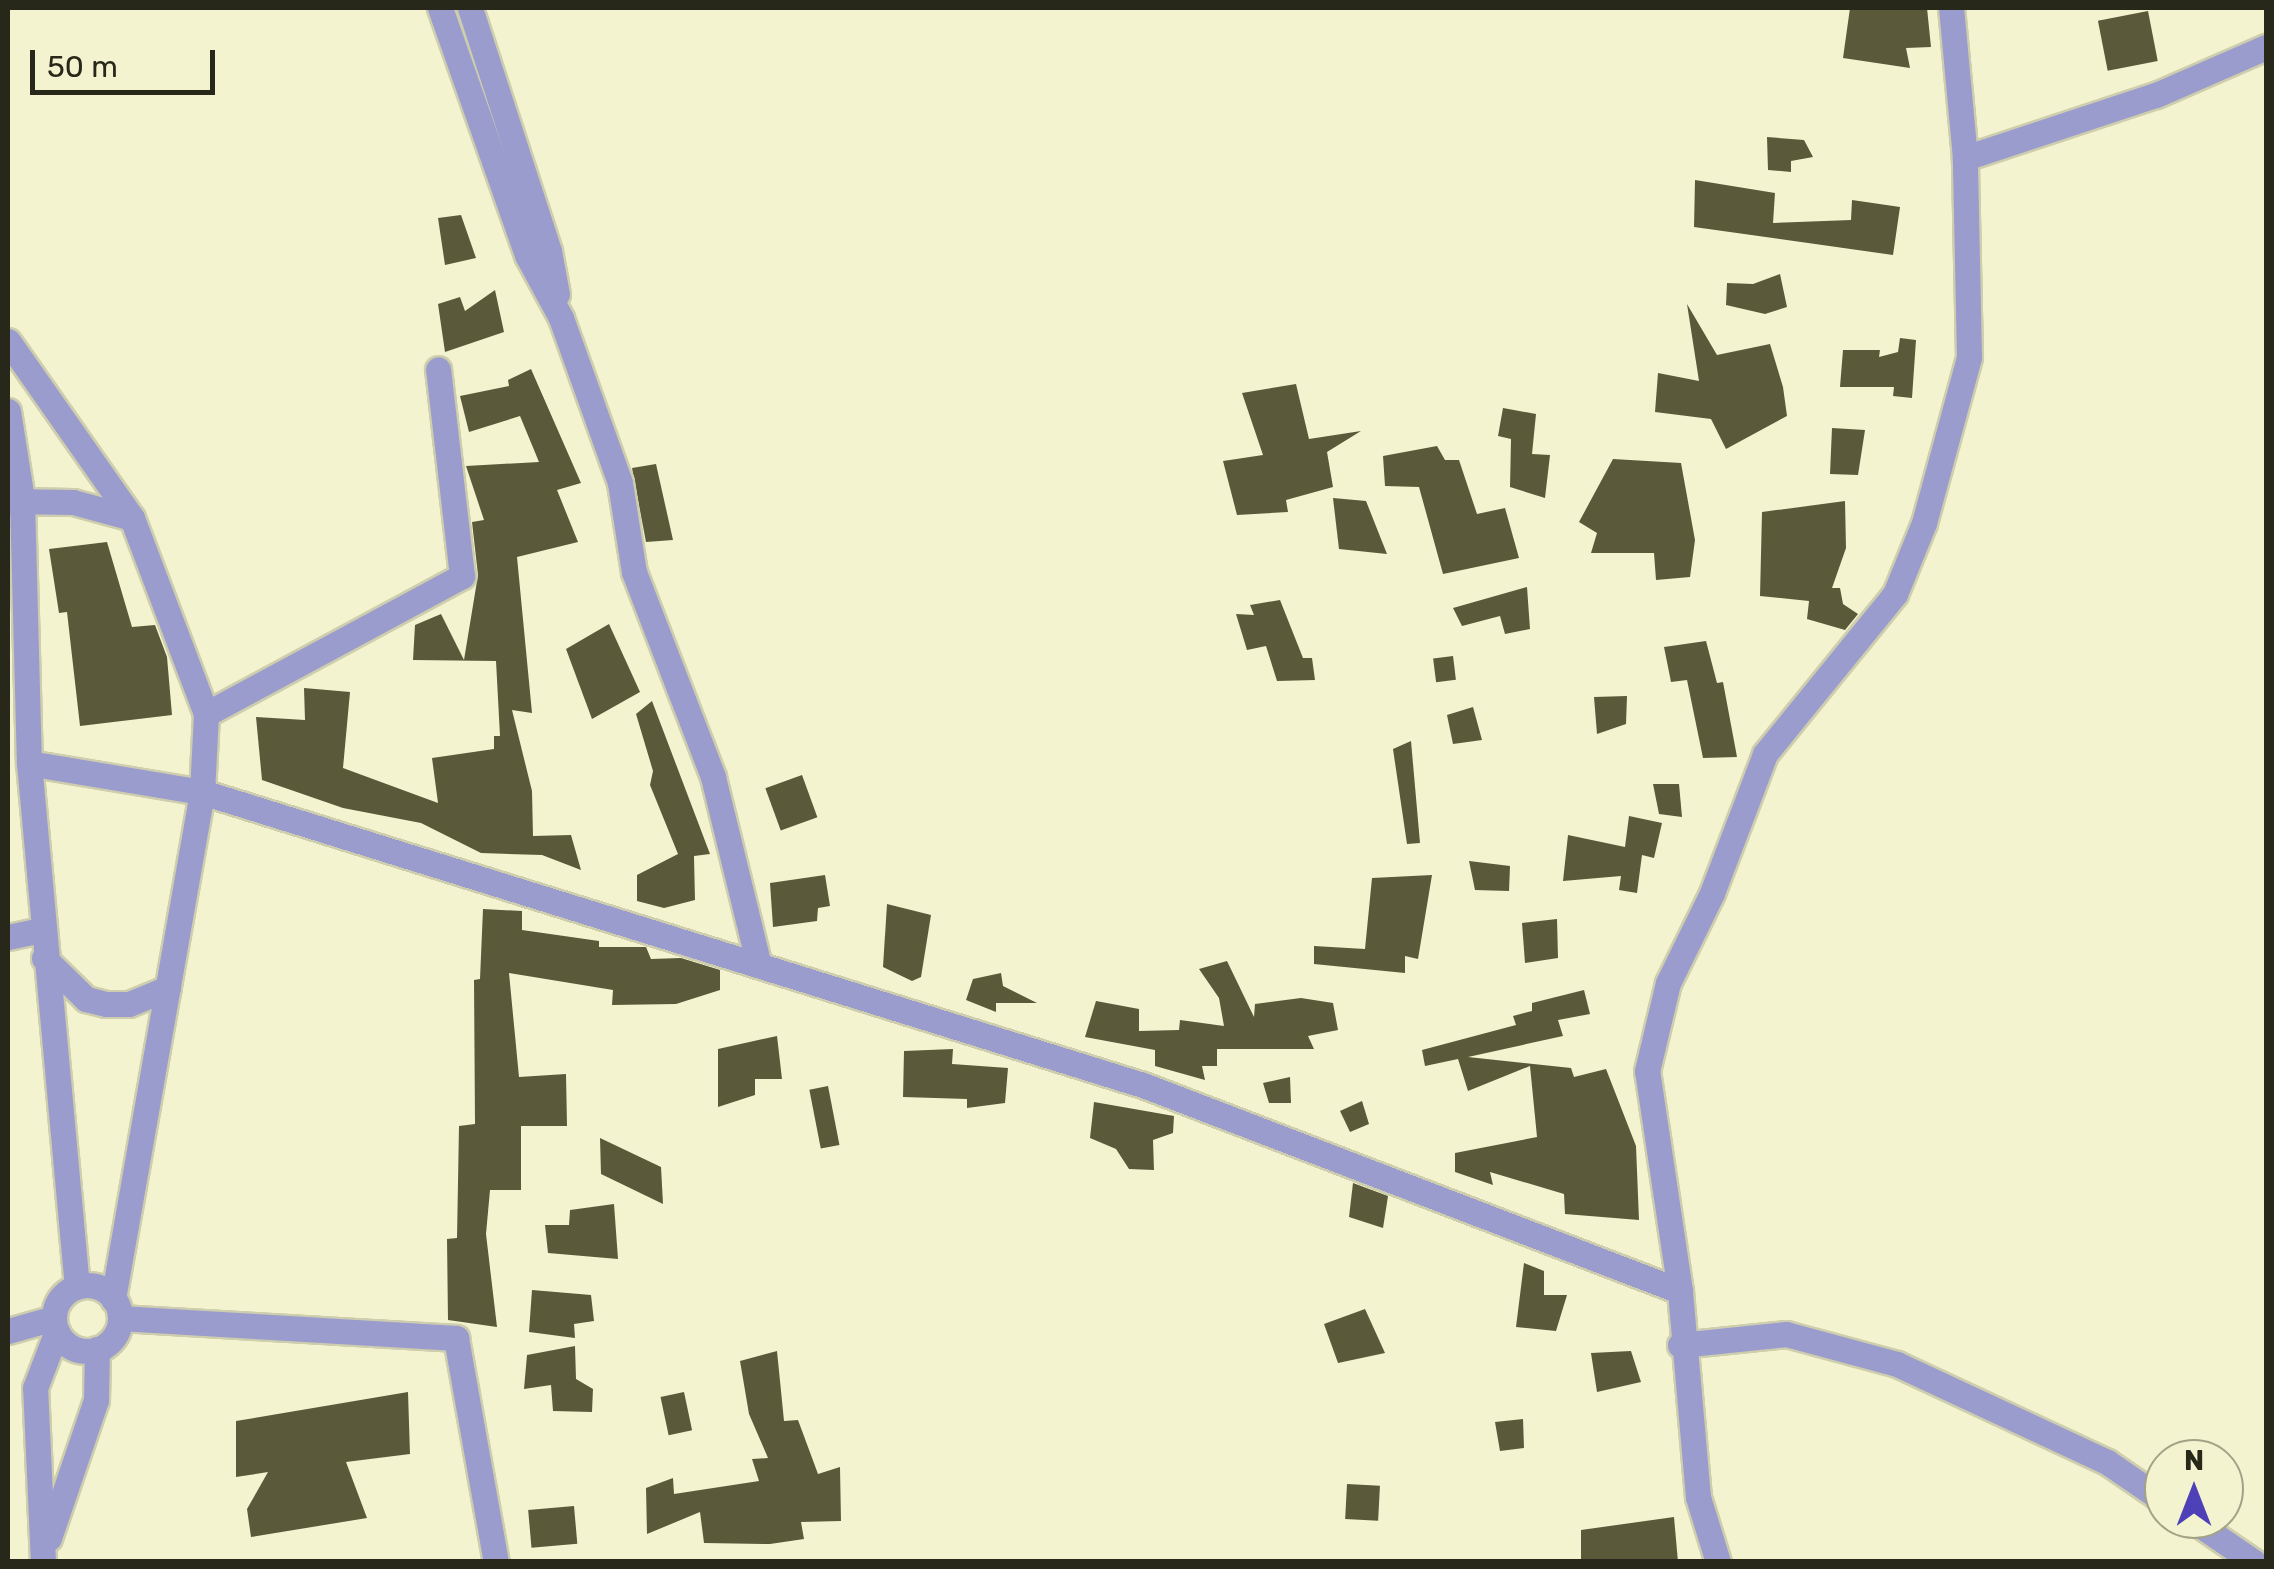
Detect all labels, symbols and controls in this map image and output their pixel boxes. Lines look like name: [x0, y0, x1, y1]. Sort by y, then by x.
scale bar: [35, 30, 220, 92]
text: 50 m: [47, 49, 118, 85]
north arrow: [2144, 1439, 2244, 1539]
text: N: [2184, 1444, 2204, 1477]

